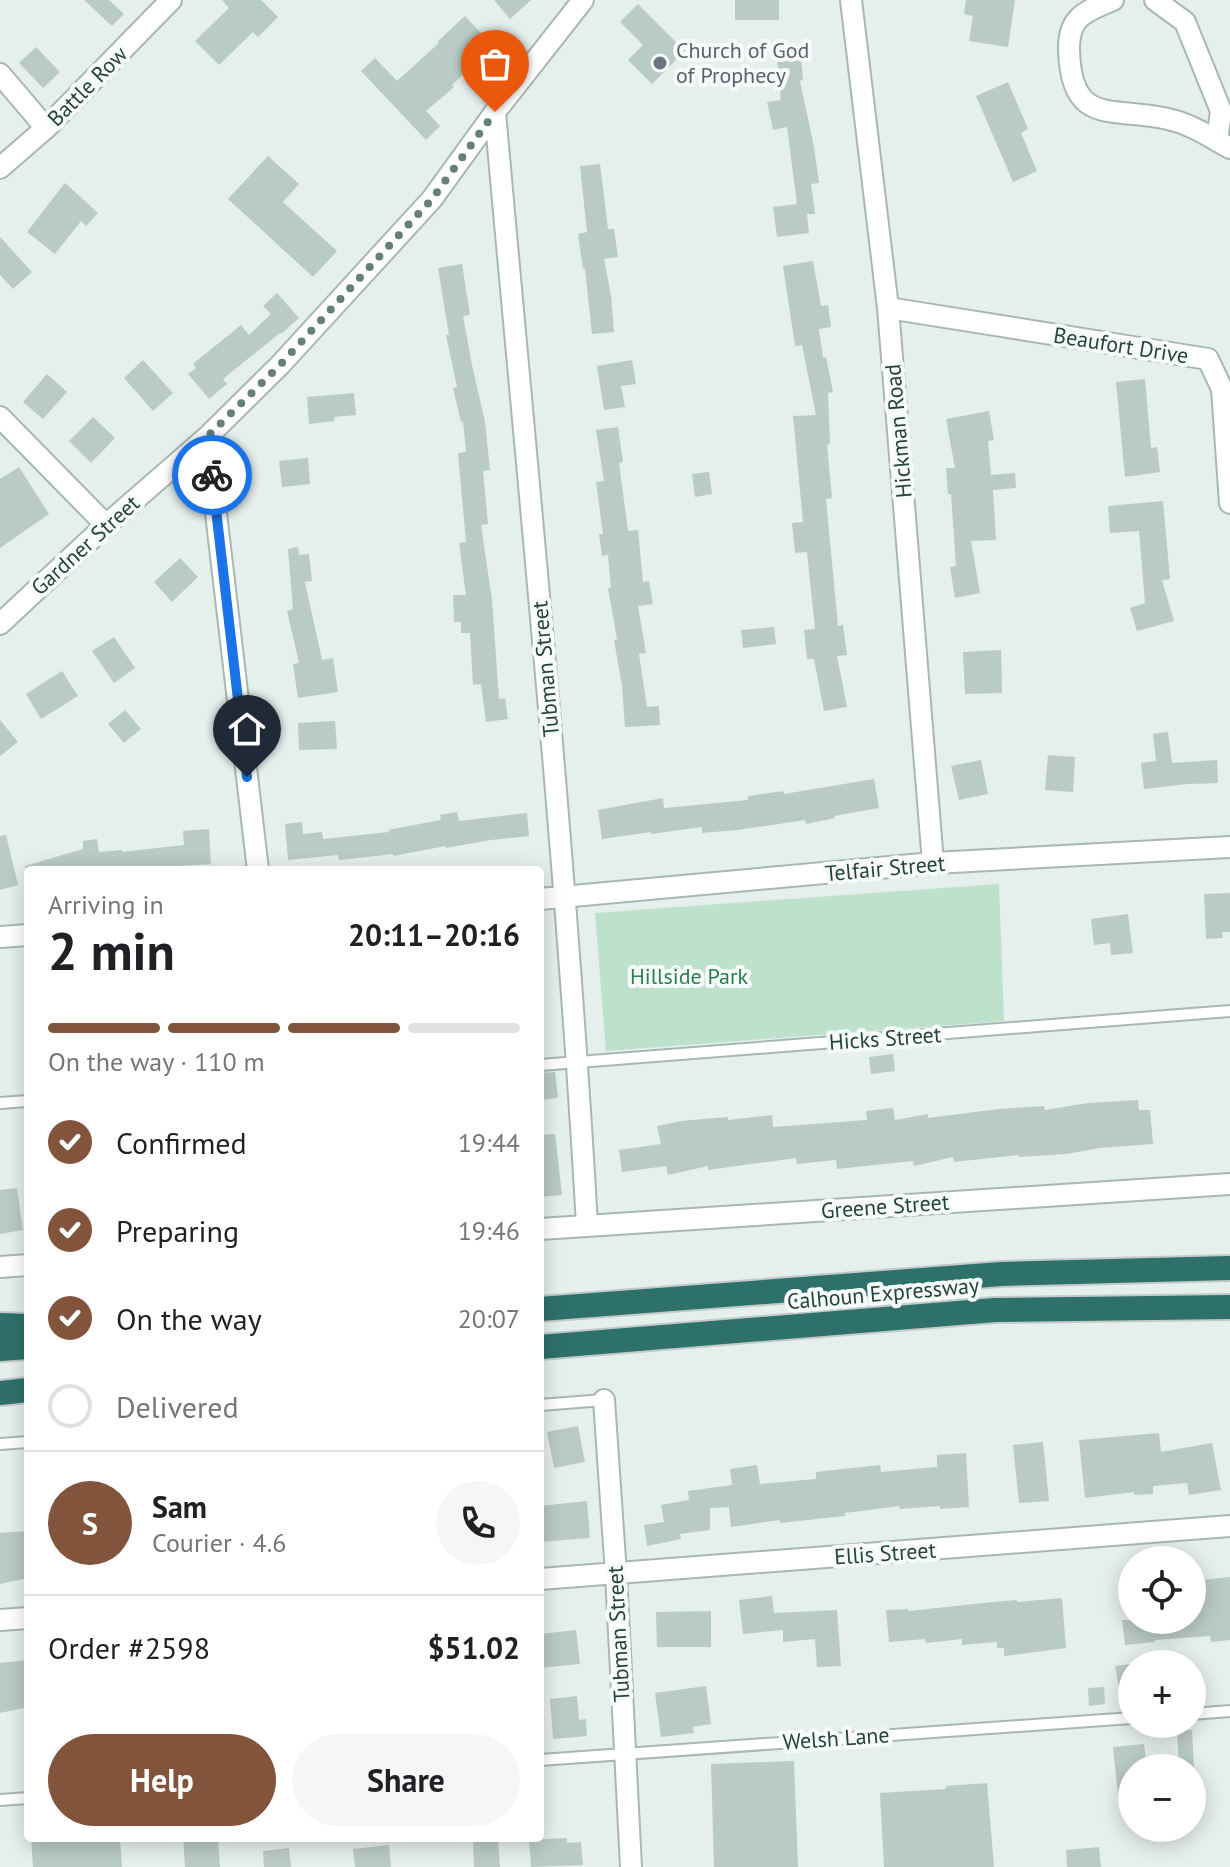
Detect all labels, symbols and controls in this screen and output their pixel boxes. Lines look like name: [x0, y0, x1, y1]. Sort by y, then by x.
pin: [461, 30, 529, 112]
place label: Church of God of Prophecy: [676, 36, 809, 89]
street label: Battle Row: [41, 40, 133, 132]
icon: bag: [473, 42, 517, 86]
marker: Church of God of Prophecy: [651, 54, 669, 72]
street label: Beaufort Drive: [1052, 321, 1190, 369]
street label: Hickman Road: [878, 363, 918, 499]
courier: [172, 435, 252, 515]
icon: bike: [190, 453, 234, 497]
street label: Gardner Street: [25, 489, 145, 601]
street label: Tubman Street: [525, 599, 565, 738]
pin: [213, 695, 281, 777]
icon: home: [225, 707, 269, 751]
street label: Telfair Street: [824, 849, 947, 887]
text: Arriving in: [48, 888, 164, 921]
text: 20:11–20:16: [348, 915, 520, 954]
text: 2 min: [48, 917, 175, 984]
park label: Hillside Park: [630, 962, 748, 990]
street label: Hicks Street: [828, 1020, 943, 1056]
text: On the way · 110 m: [48, 1045, 265, 1078]
icon: check: [48, 1120, 92, 1164]
text: Confirmed: [116, 1123, 247, 1162]
text: 19:44: [458, 1126, 520, 1159]
street label: Greene Street: [820, 1188, 951, 1224]
icon: check: [48, 1208, 92, 1252]
text: Preparing: [116, 1211, 239, 1250]
text: 19:46: [458, 1214, 520, 1247]
street label: Calhoun Expressway: [786, 1271, 981, 1315]
icon: check: [48, 1296, 92, 1340]
text: On the way: [116, 1299, 262, 1338]
text: 20:07: [458, 1302, 520, 1335]
text: Delivered: [116, 1387, 239, 1426]
button: phone: [436, 1481, 520, 1565]
text: Sam: [152, 1487, 207, 1526]
text: S: [82, 1504, 98, 1543]
text: Courier · 4.6: [152, 1526, 286, 1559]
street label: Ellis Street: [833, 1535, 937, 1571]
map controls: [1118, 1546, 1206, 1842]
button: locate: [1118, 1546, 1206, 1634]
street label: Tubman Street: [600, 1565, 636, 1703]
text: Order #2598: [48, 1628, 210, 1667]
text: $51.02: [428, 1628, 520, 1667]
button: +: [1118, 1650, 1206, 1738]
street label: Welsh Lane: [782, 1720, 890, 1756]
button: Help: [48, 1734, 276, 1826]
button: Share: [292, 1734, 520, 1826]
button: −: [1118, 1754, 1206, 1842]

